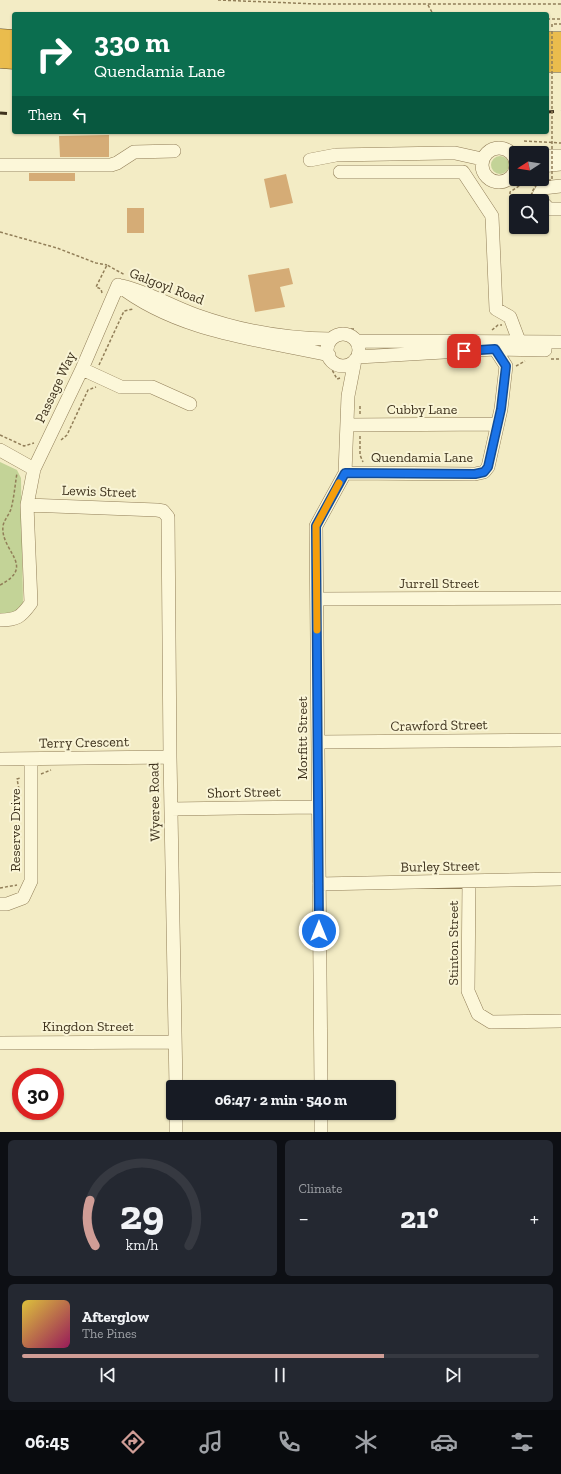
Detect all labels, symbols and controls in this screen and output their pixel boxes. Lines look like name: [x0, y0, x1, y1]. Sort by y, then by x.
text: 330 m: [94, 26, 170, 59]
icon: right: [28, 28, 80, 80]
text: Quendamia Lane: [94, 60, 225, 82]
icon: left: [69, 104, 91, 126]
text: Then: [28, 106, 61, 124]
north arrow: [509, 146, 549, 186]
map controls: [509, 146, 549, 234]
button: search: [509, 194, 549, 234]
street label: Galgoyl Road: [127, 264, 207, 309]
pin: [447, 334, 481, 368]
icon: arrive: [453, 340, 475, 362]
street label: Passage Way: [32, 348, 80, 426]
street label: Cubby Lane: [387, 401, 458, 418]
street label: Quendamia Lane: [371, 449, 473, 466]
street label: Lewis Street: [61, 482, 138, 501]
street label: Jurrell Street: [399, 575, 480, 592]
street label: Morfitt Street: [294, 695, 311, 780]
street label: Crawford Street: [390, 716, 489, 735]
street label: Terry Crescent: [39, 733, 130, 752]
street label: Wyeree Road: [145, 762, 164, 841]
street label: Short Street: [207, 783, 282, 802]
street label: Reserve Drive: [7, 788, 24, 872]
street label: Burley Street: [400, 857, 480, 876]
street label: Stinton Street: [445, 900, 462, 986]
position arrow: [298, 910, 340, 952]
street label: Kingdon Street: [42, 1018, 135, 1035]
speed limit sign: 30: [12, 1068, 64, 1120]
text: 06:47 · 2 min · 540 m: [215, 1091, 347, 1109]
text: Climate: [299, 1181, 342, 1196]
text: 29: [120, 1190, 165, 1240]
text: 21°: [400, 1200, 439, 1236]
text: −: [299, 1205, 309, 1232]
text: +: [530, 1205, 539, 1232]
text: km/h: [126, 1237, 159, 1254]
text: Afterglow: [82, 1308, 149, 1326]
text: The Pines: [82, 1326, 137, 1341]
icon: previous: [97, 1364, 119, 1386]
icon: pause: [269, 1364, 291, 1386]
icon: next: [442, 1364, 464, 1386]
icon: directions: [119, 1428, 147, 1456]
icon: music: [197, 1428, 225, 1456]
icon: phone: [275, 1428, 303, 1456]
icon: climate: [352, 1428, 380, 1456]
icon: car: [430, 1428, 458, 1456]
icon: filters: [508, 1428, 536, 1456]
text: 06:45: [25, 1431, 69, 1453]

